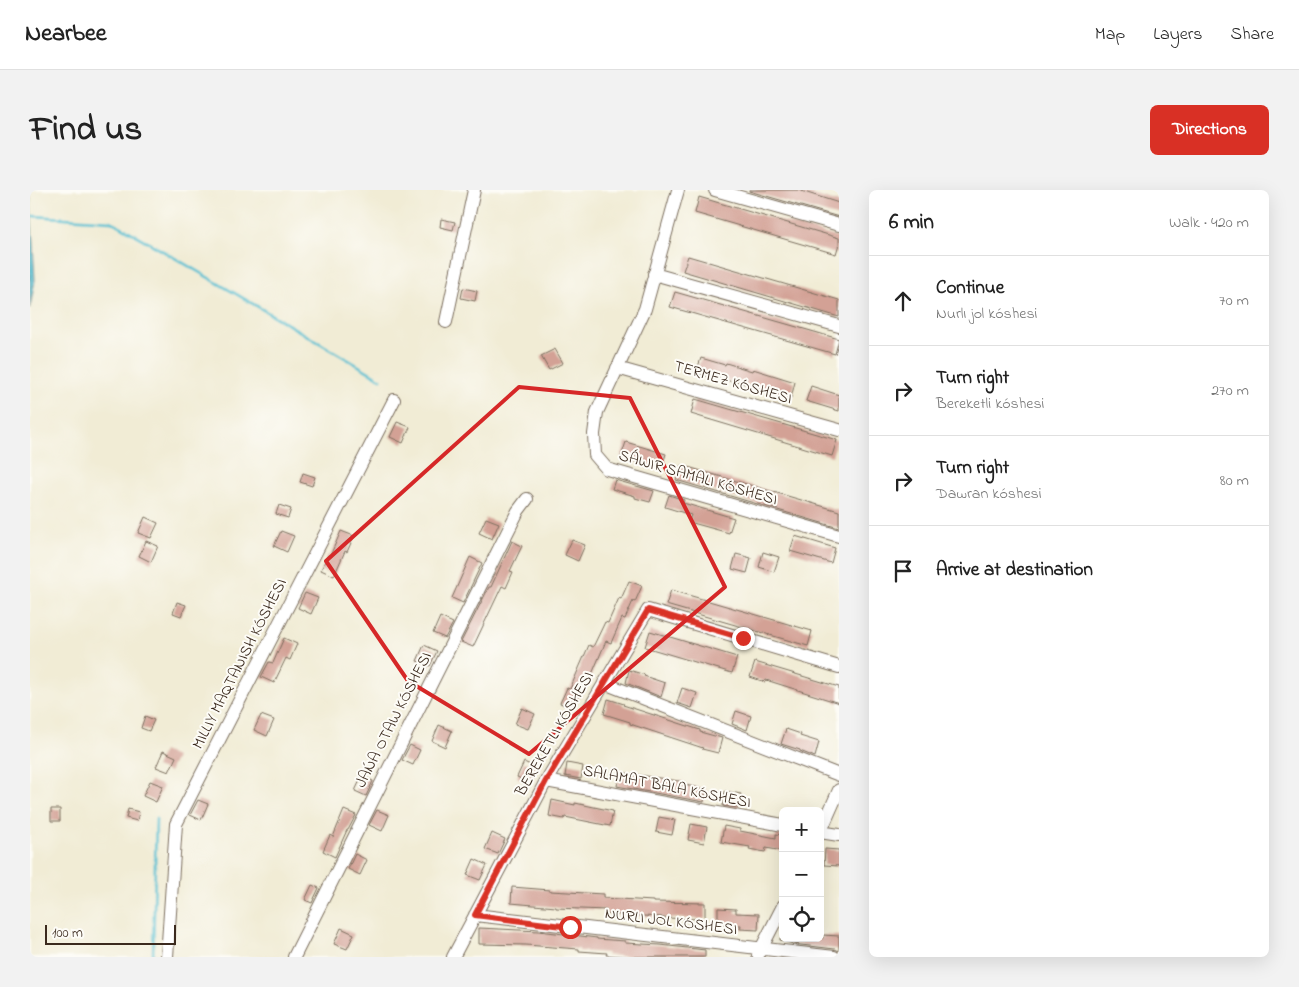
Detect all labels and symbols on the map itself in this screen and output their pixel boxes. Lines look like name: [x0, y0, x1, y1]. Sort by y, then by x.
street label: TERMEZ KÓSHESI: [671, 355, 795, 411]
street label: SÁWIR SAMALI KÓSHESI: [616, 444, 780, 512]
street label: MILLIY MAQTANISH KÓSHESI: [186, 574, 294, 754]
route end: [732, 627, 755, 650]
street label: JAŃA OTAW KÓSHESI: [349, 648, 439, 792]
street label: BEREKETLI KÓSHESI: [509, 667, 601, 802]
street label: SALAMAT BALA KÓSHESI: [581, 759, 753, 815]
street label: NURLI JOL KÓSHESI: [603, 902, 739, 942]
route start: [559, 916, 582, 939]
scale bar: [45, 922, 176, 945]

